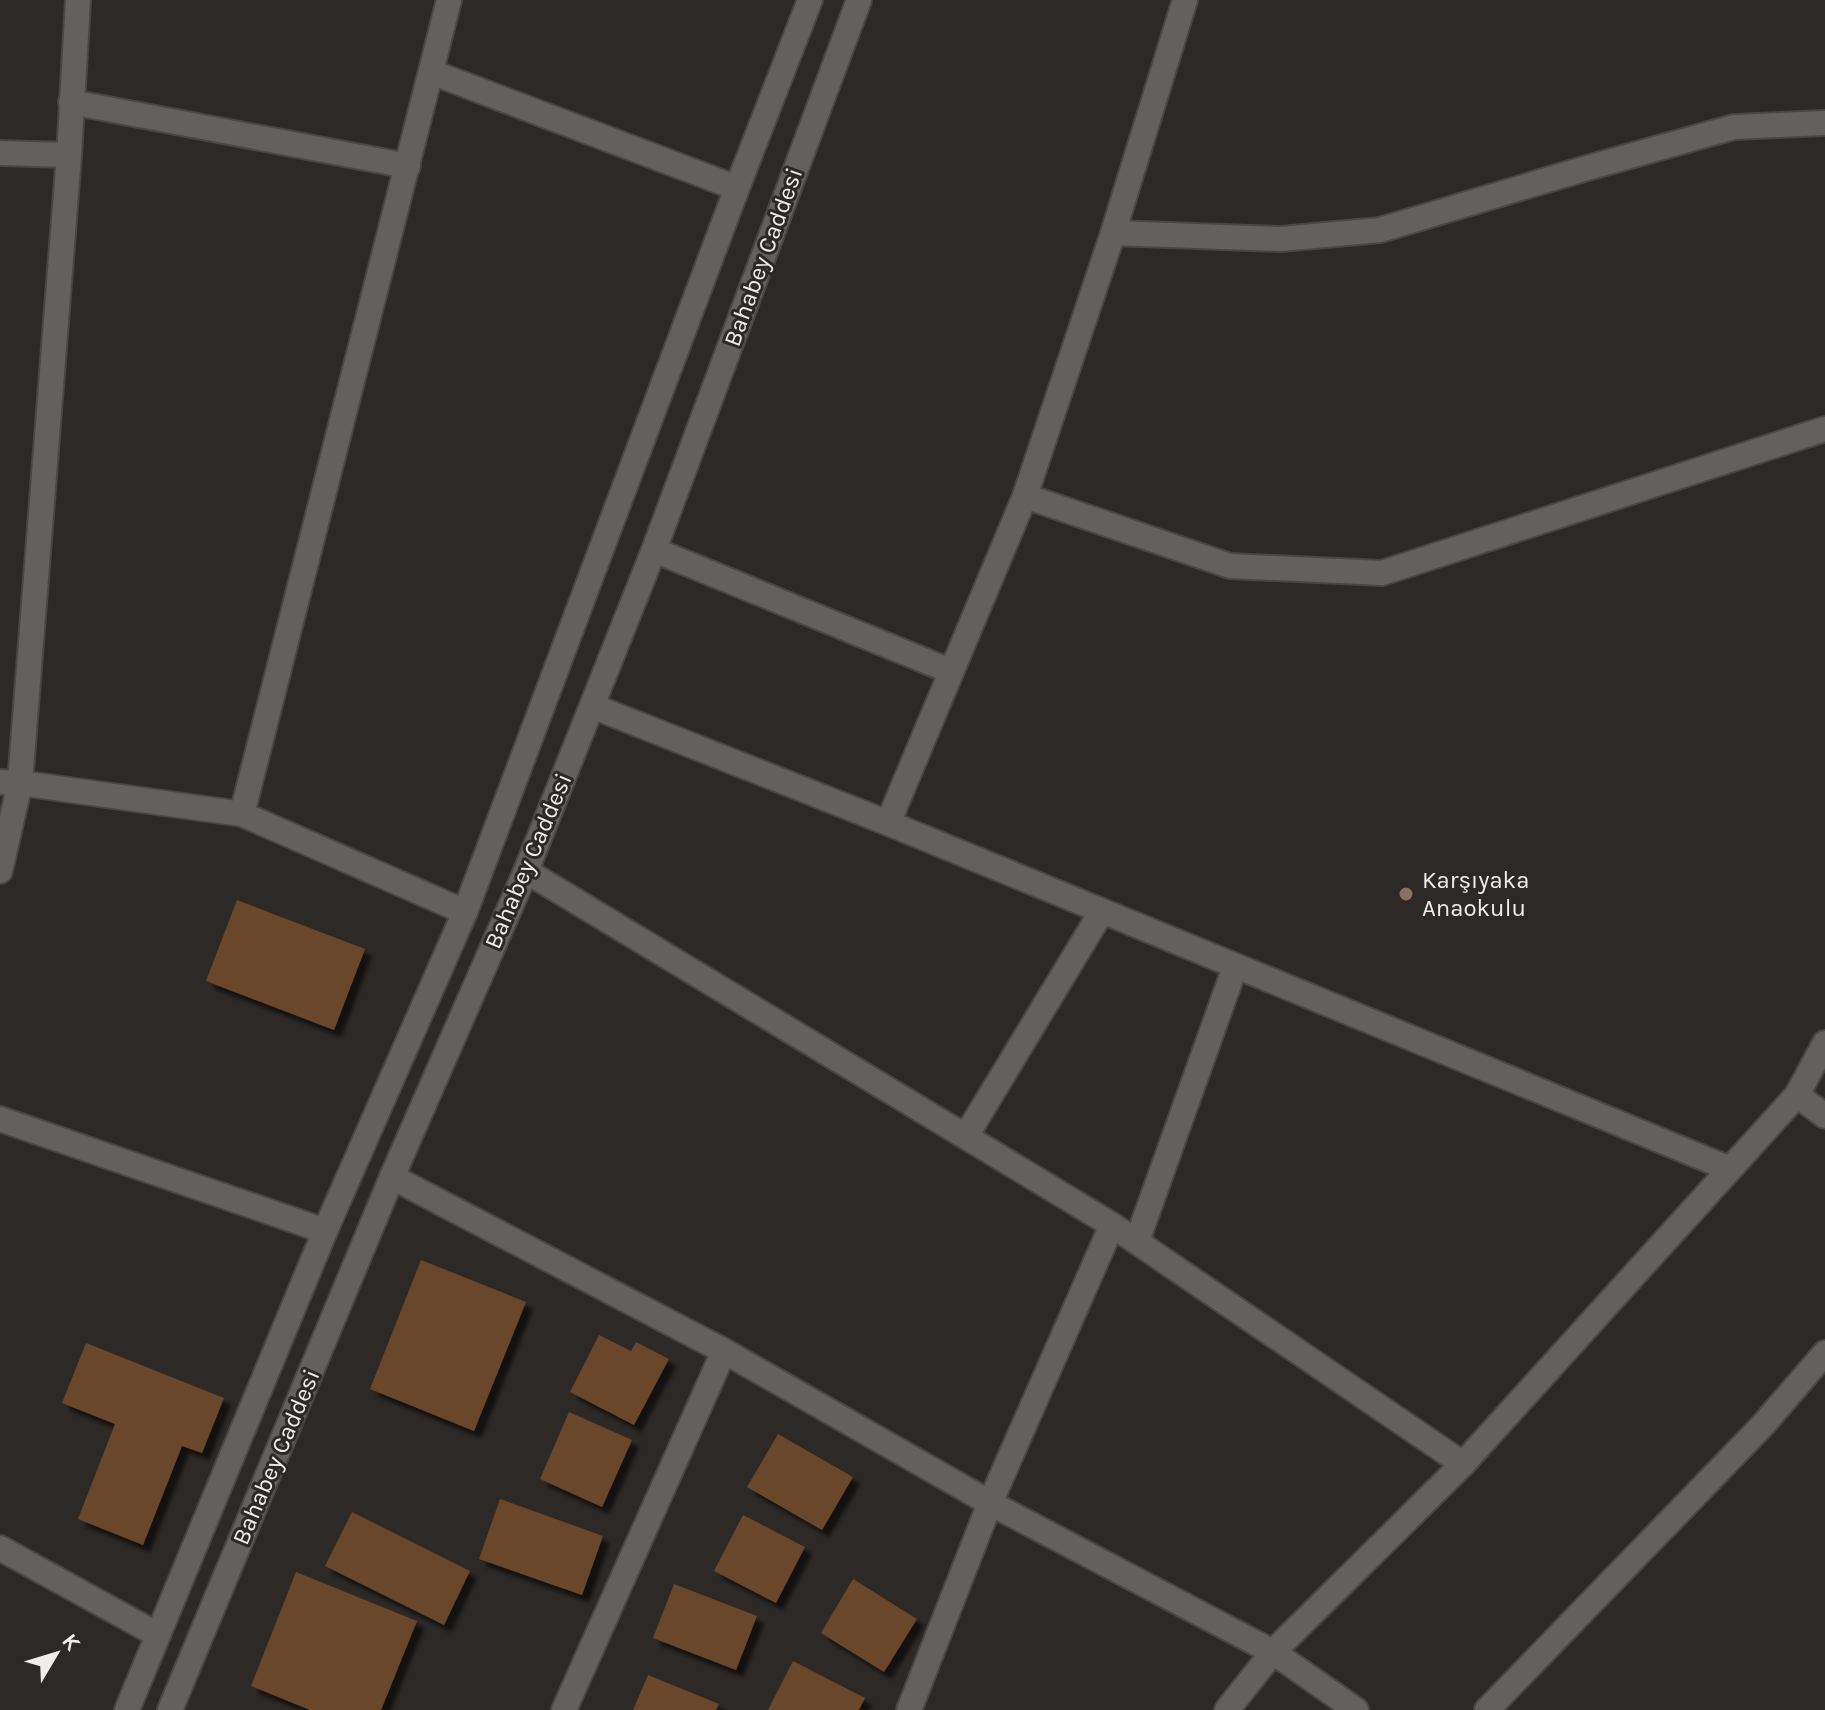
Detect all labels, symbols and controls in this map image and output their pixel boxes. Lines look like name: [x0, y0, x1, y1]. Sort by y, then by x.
street label: Bahabey Caddesi: [718, 164, 808, 350]
street label: Bahabey Caddesi: [478, 769, 578, 953]
place label: Karşıyaka Anaokulu: [1422, 866, 1529, 922]
marker: Karşıyaka Anaokulu: [1397, 885, 1415, 903]
street label: Bahabey Caddesi: [226, 1365, 326, 1549]
north arrow: [16, 1614, 96, 1694]
text: K: [56, 1629, 86, 1656]

